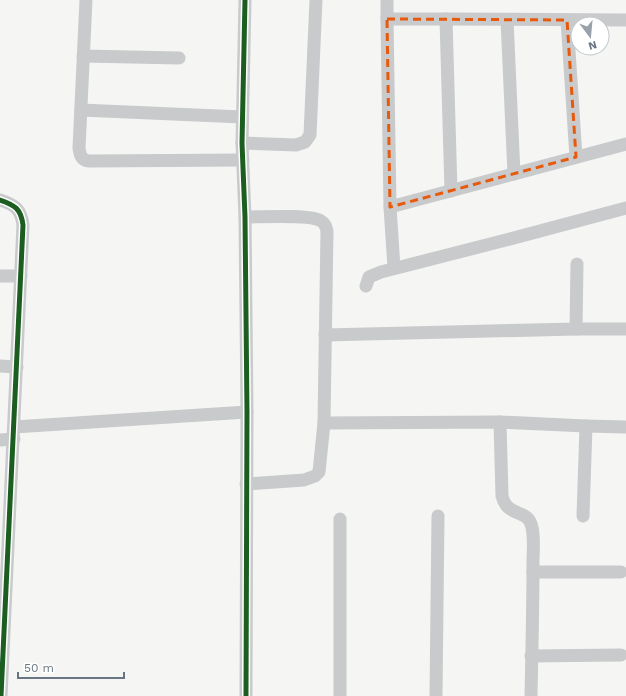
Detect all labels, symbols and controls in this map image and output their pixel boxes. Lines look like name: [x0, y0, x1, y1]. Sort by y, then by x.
north arrow: [570, 16, 610, 56]
text: N: [587, 38, 598, 53]
scale bar: [18, 654, 124, 680]
text: 50 m: [24, 661, 54, 675]

